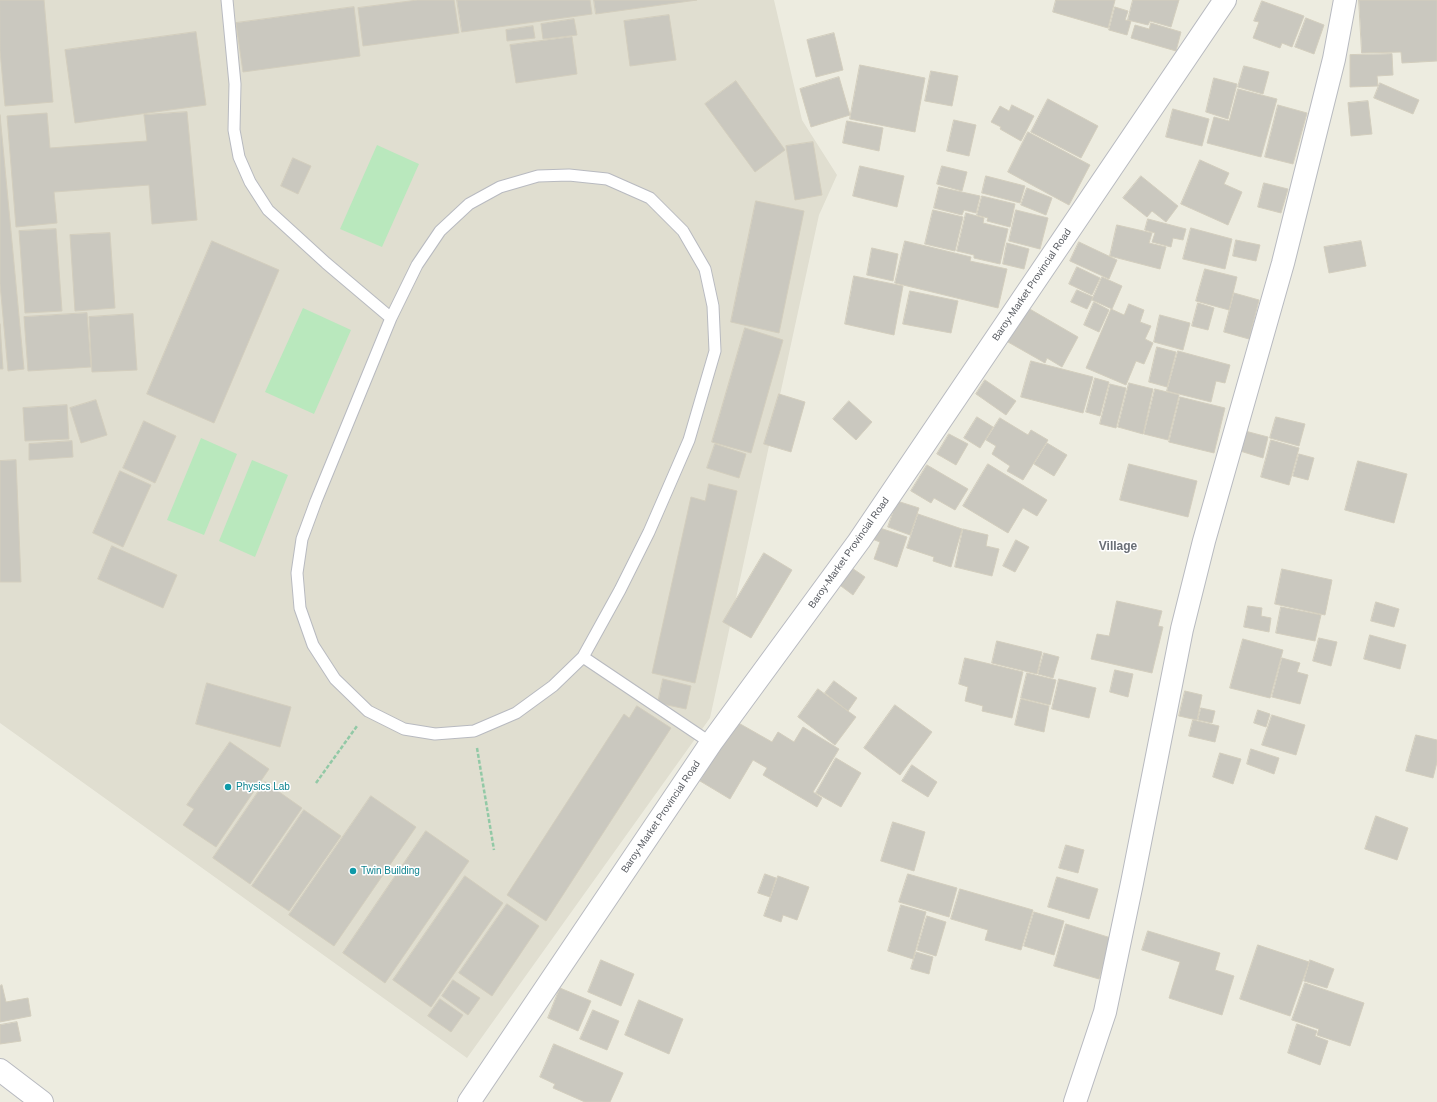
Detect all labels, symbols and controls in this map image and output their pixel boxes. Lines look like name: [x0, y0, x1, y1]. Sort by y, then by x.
street label: Baroy-Market Provincial Road: [990, 227, 1074, 343]
street label: Baroy-Market Provincial Road: [806, 495, 892, 611]
district label: Village: [1099, 540, 1137, 554]
street label: Baroy-Market Provincial Road: [619, 759, 703, 875]
place label: Physics Lab: [236, 781, 290, 793]
marker: Physics Lab: [223, 782, 233, 792]
place label: Twin Building: [361, 865, 420, 877]
marker: Twin Building: [348, 866, 358, 876]

